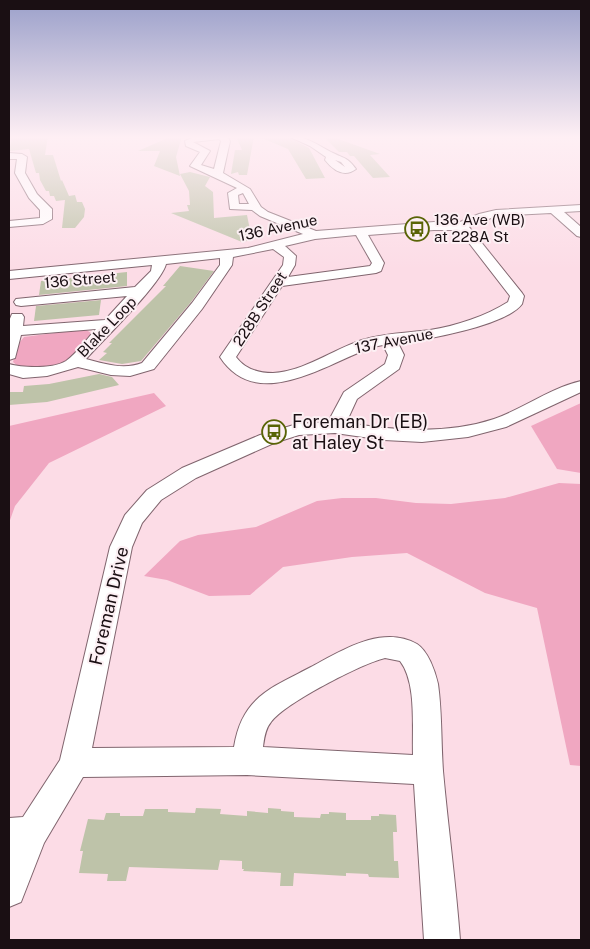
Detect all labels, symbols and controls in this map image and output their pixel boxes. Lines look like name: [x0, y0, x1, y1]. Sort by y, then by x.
street label: 136 Avenue: [237, 211, 319, 244]
place label: 136 Ave (WB) at 228A St: [434, 211, 525, 245]
bus stop icon: 136 Ave (WB) at 228A St: [404, 216, 430, 242]
street label: 136 Street: [43, 268, 117, 291]
street label: 228B Street: [229, 268, 290, 349]
street label: Blake Loop: [74, 293, 140, 360]
street label: 137 Avenue: [353, 325, 435, 356]
place label: Foreman Dr (EB) at Haley St: [292, 411, 428, 453]
bus stop icon: Foreman Dr (EB) at Haley St: [261, 419, 287, 445]
street label: Foreman Drive: [85, 545, 132, 667]

